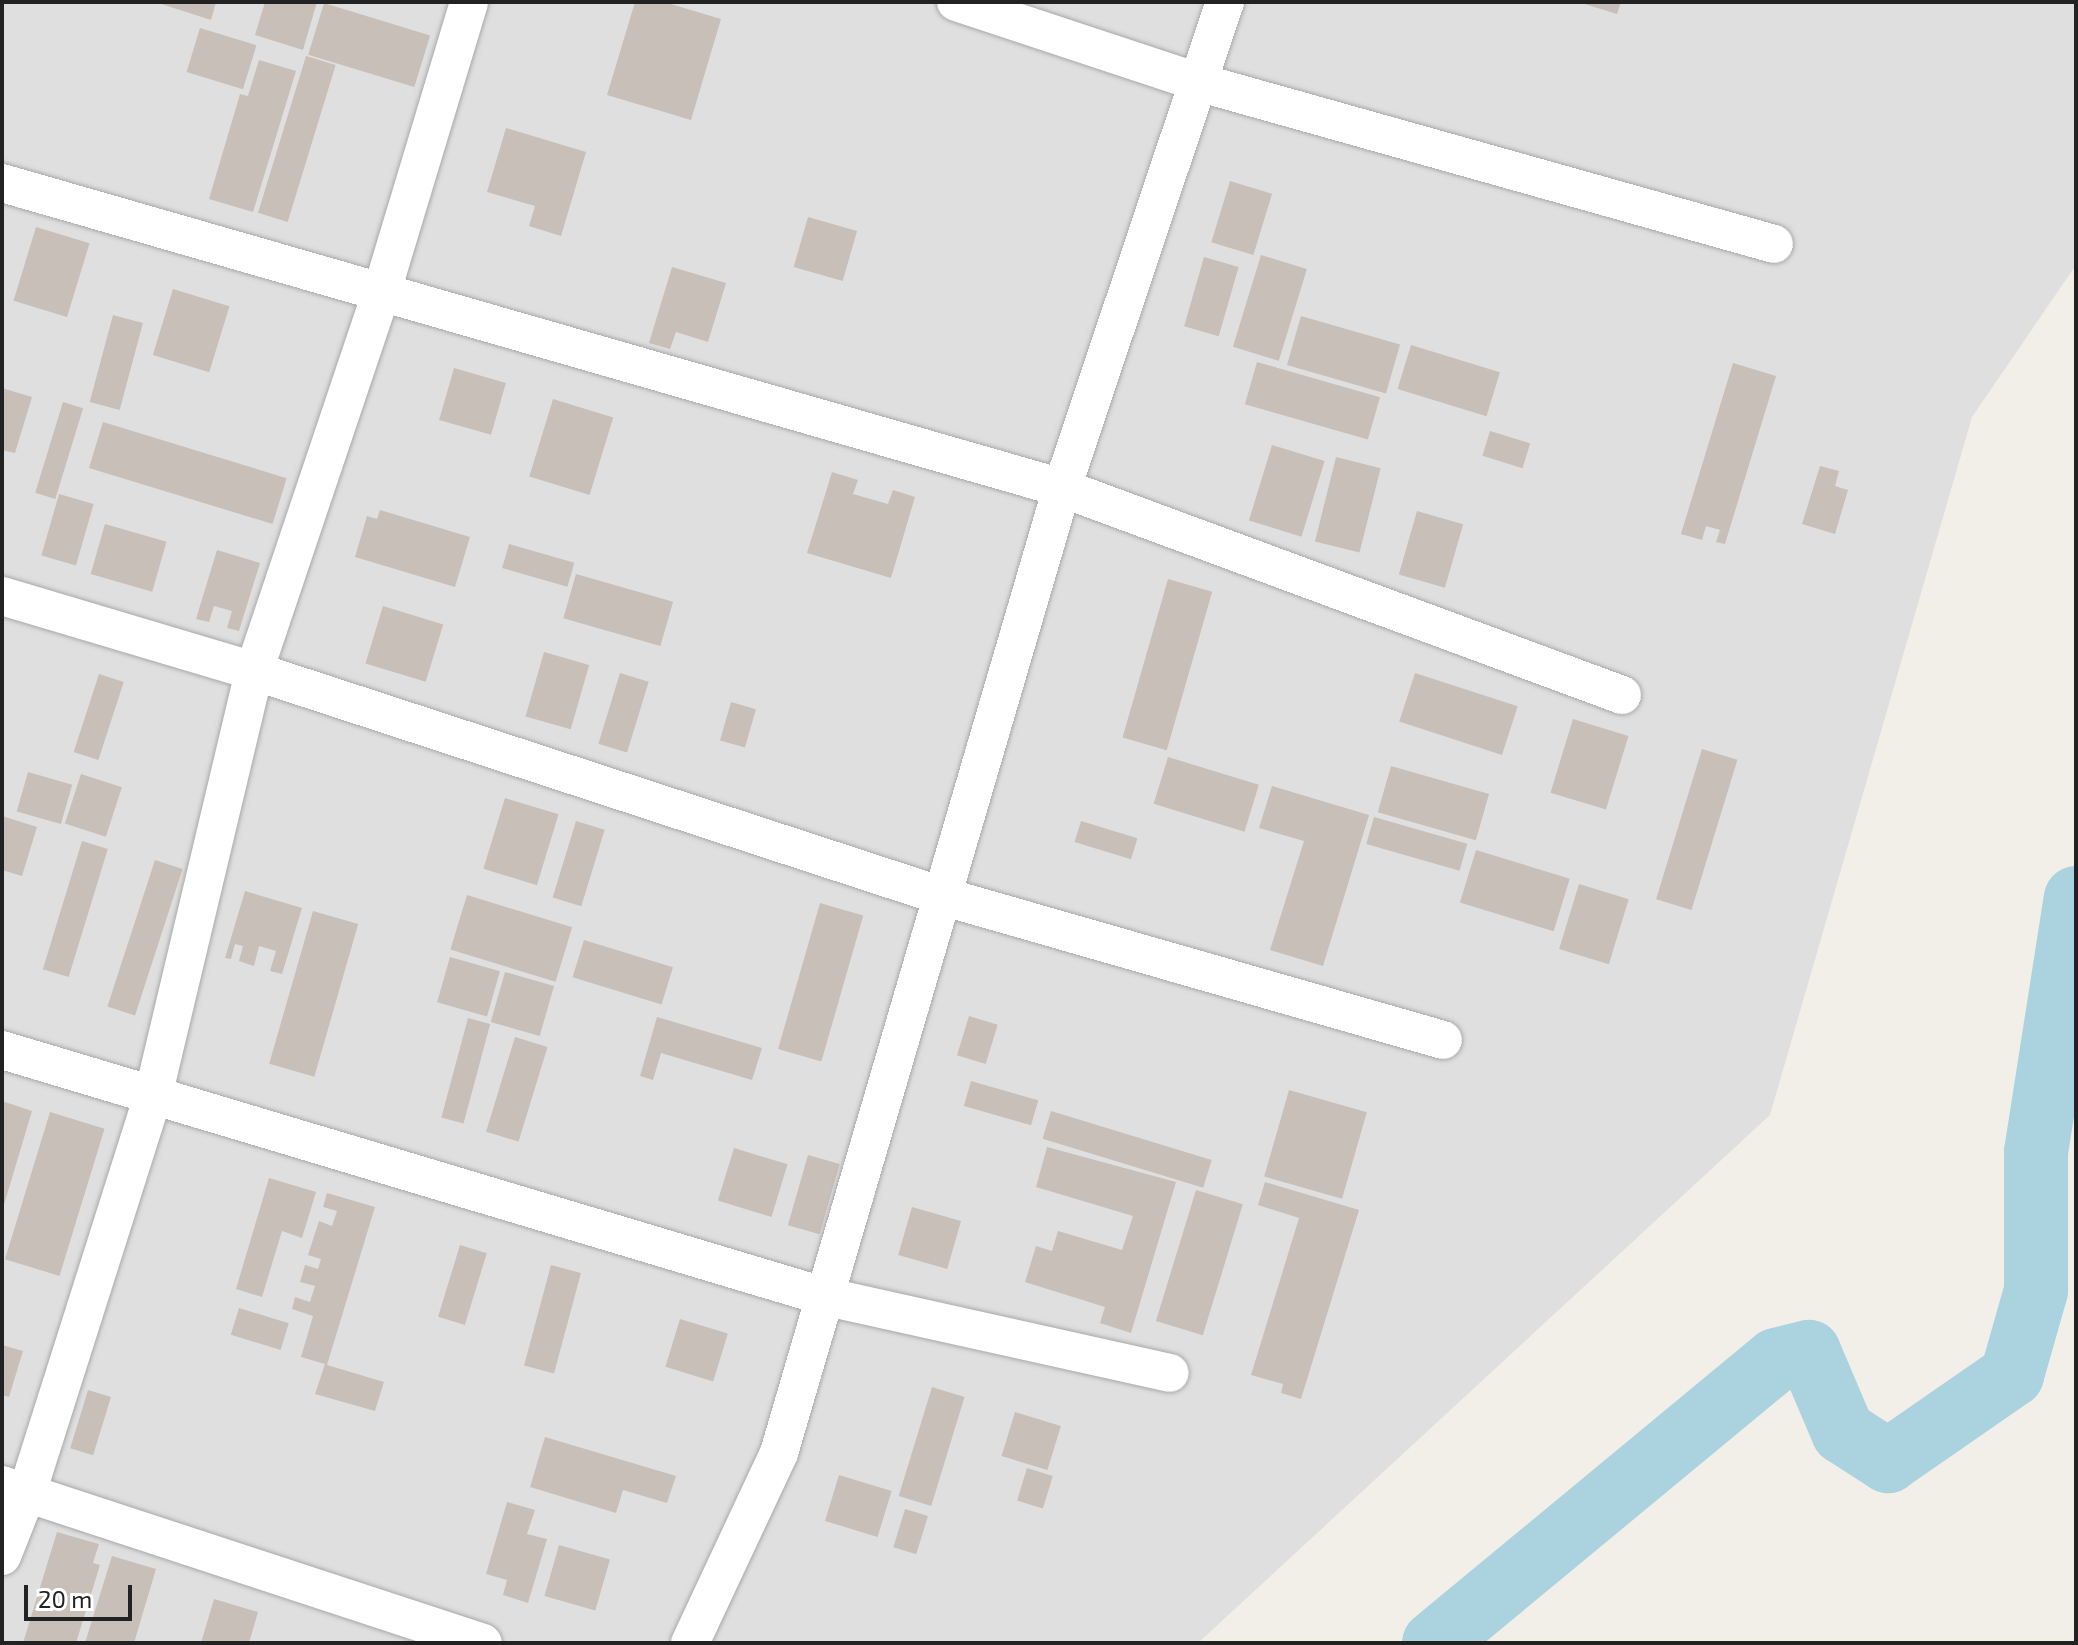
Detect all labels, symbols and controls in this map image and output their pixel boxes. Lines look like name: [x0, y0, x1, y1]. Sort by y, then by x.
scale bar: [28, 1569, 136, 1619]
text: 20 m: [38, 1584, 92, 1613]

